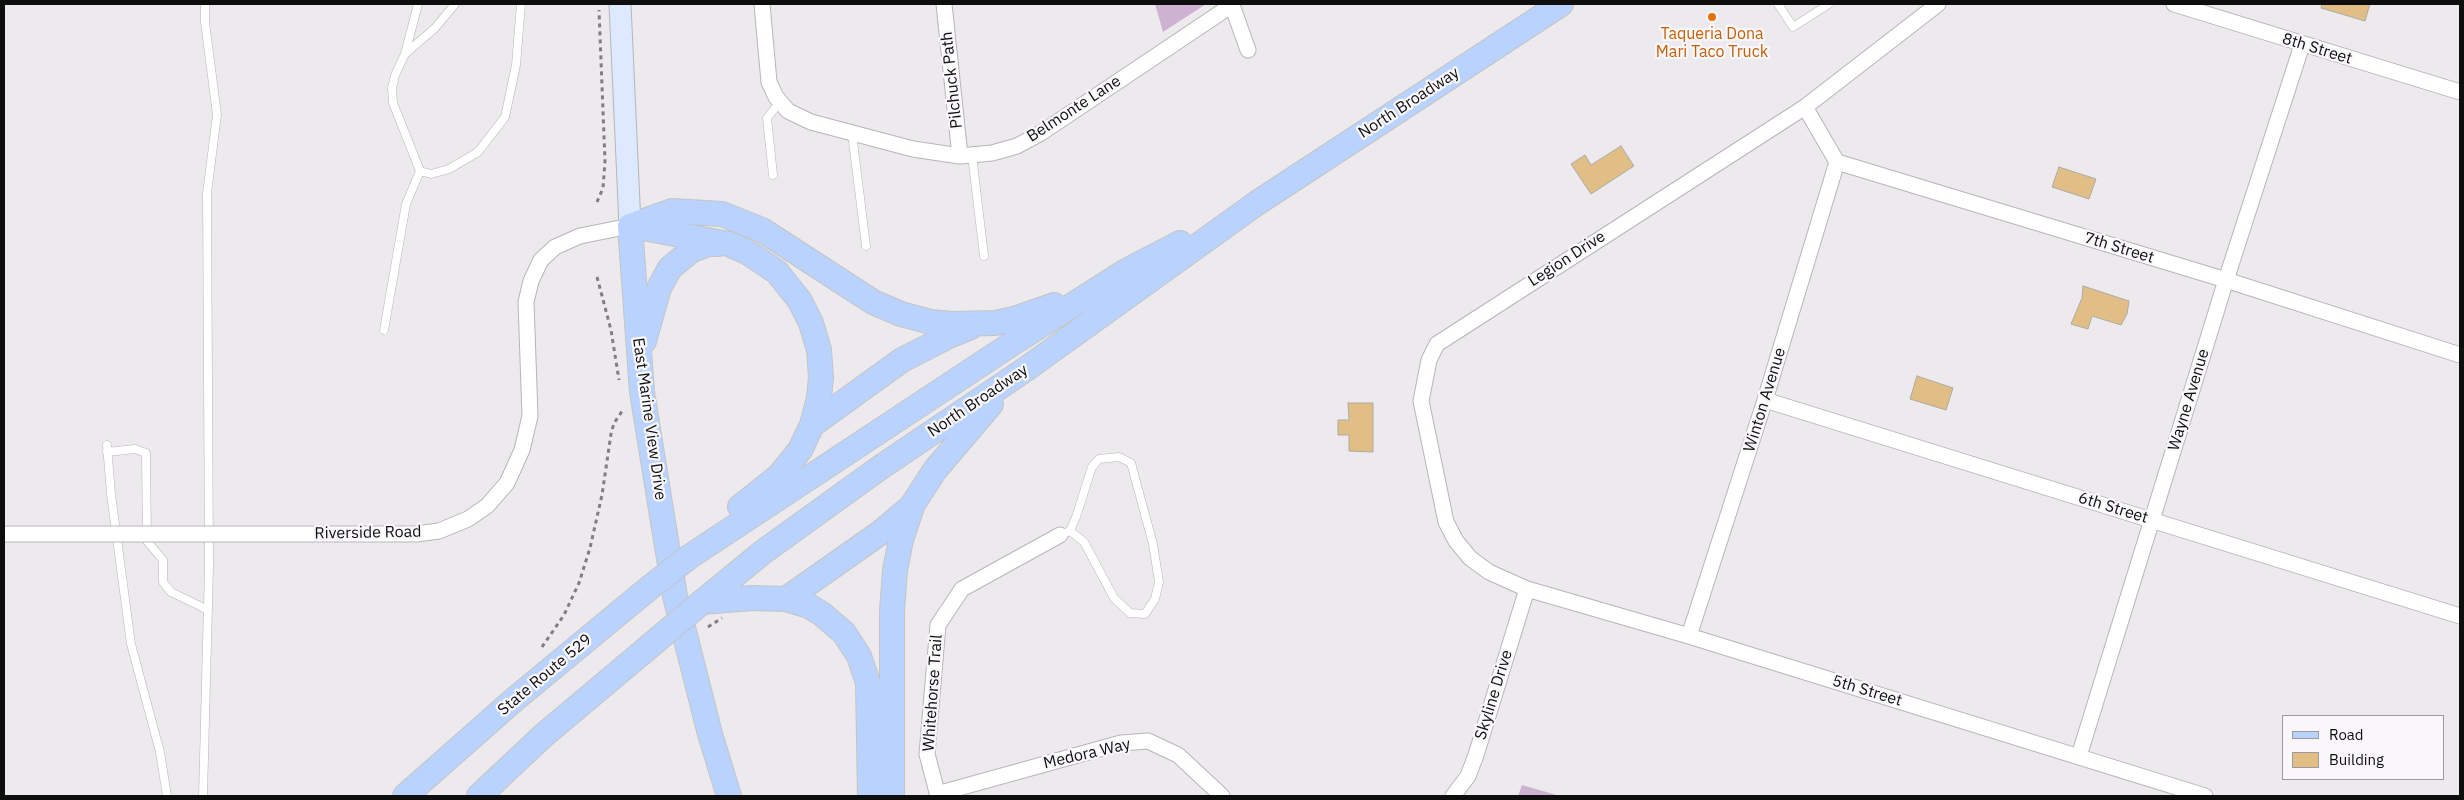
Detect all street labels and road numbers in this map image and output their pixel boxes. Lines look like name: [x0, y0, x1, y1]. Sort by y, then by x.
street label: 8th Street: [2280, 29, 2354, 69]
street label: Pilchuck Path: [937, 31, 967, 129]
street label: North Broadway: [1355, 63, 1463, 143]
street label: Belmonte Lane: [1023, 72, 1125, 146]
street label: Legion Drive: [1525, 227, 1609, 291]
street label: 7th Street: [2082, 228, 2156, 268]
street label: East Marine View Drive: [628, 337, 670, 501]
street label: Winton Avenue: [1740, 345, 1790, 455]
street label: Wayne Avenue: [2164, 347, 2214, 453]
street label: North Broadway: [924, 361, 1032, 441]
street label: 6th Street: [2076, 488, 2150, 528]
street label: Riverside Road: [314, 522, 422, 544]
street label: State Route 529: [494, 630, 596, 720]
street label: Whitehorse Trail: [919, 634, 947, 752]
street label: Skyline Drive: [1471, 648, 1517, 742]
street label: 5th Street: [1830, 671, 1904, 711]
street label: Medora Way: [1042, 735, 1132, 773]

